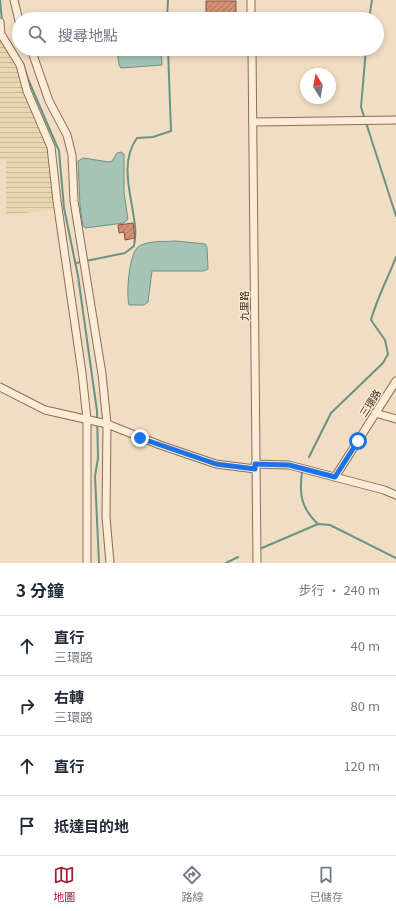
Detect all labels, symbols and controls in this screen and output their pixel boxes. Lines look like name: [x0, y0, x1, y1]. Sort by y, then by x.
search box: [12, 12, 384, 56]
icon: search: [26, 23, 48, 45]
text: 搜尋地點: [58, 24, 118, 45]
north arrow: [300, 68, 336, 104]
street label: 九里路: [236, 291, 251, 321]
street label: 三環路: [355, 386, 384, 419]
route end: [131, 429, 149, 447]
route start: [349, 432, 367, 450]
text: 3 分鐘: [16, 577, 64, 602]
text: 步行 · 240 m: [299, 580, 380, 599]
text: 直行: [54, 626, 84, 647]
icon: ahead: [16, 635, 38, 657]
text: 40 m: [351, 636, 380, 655]
text: 三環路: [54, 647, 93, 666]
text: 右轉: [54, 686, 84, 707]
icon: right: [16, 695, 38, 717]
text: 80 m: [351, 696, 380, 715]
text: 三環路: [54, 707, 93, 726]
icon: ahead: [16, 755, 38, 777]
text: 直行: [54, 755, 84, 776]
text: 120 m: [343, 756, 380, 775]
icon: arrive: [16, 815, 38, 837]
text: 抵達目的地: [54, 815, 129, 836]
tab: 地圖: [53, 864, 75, 904]
tab: 路線: [181, 864, 203, 904]
tab: 已儲存: [310, 864, 343, 904]

